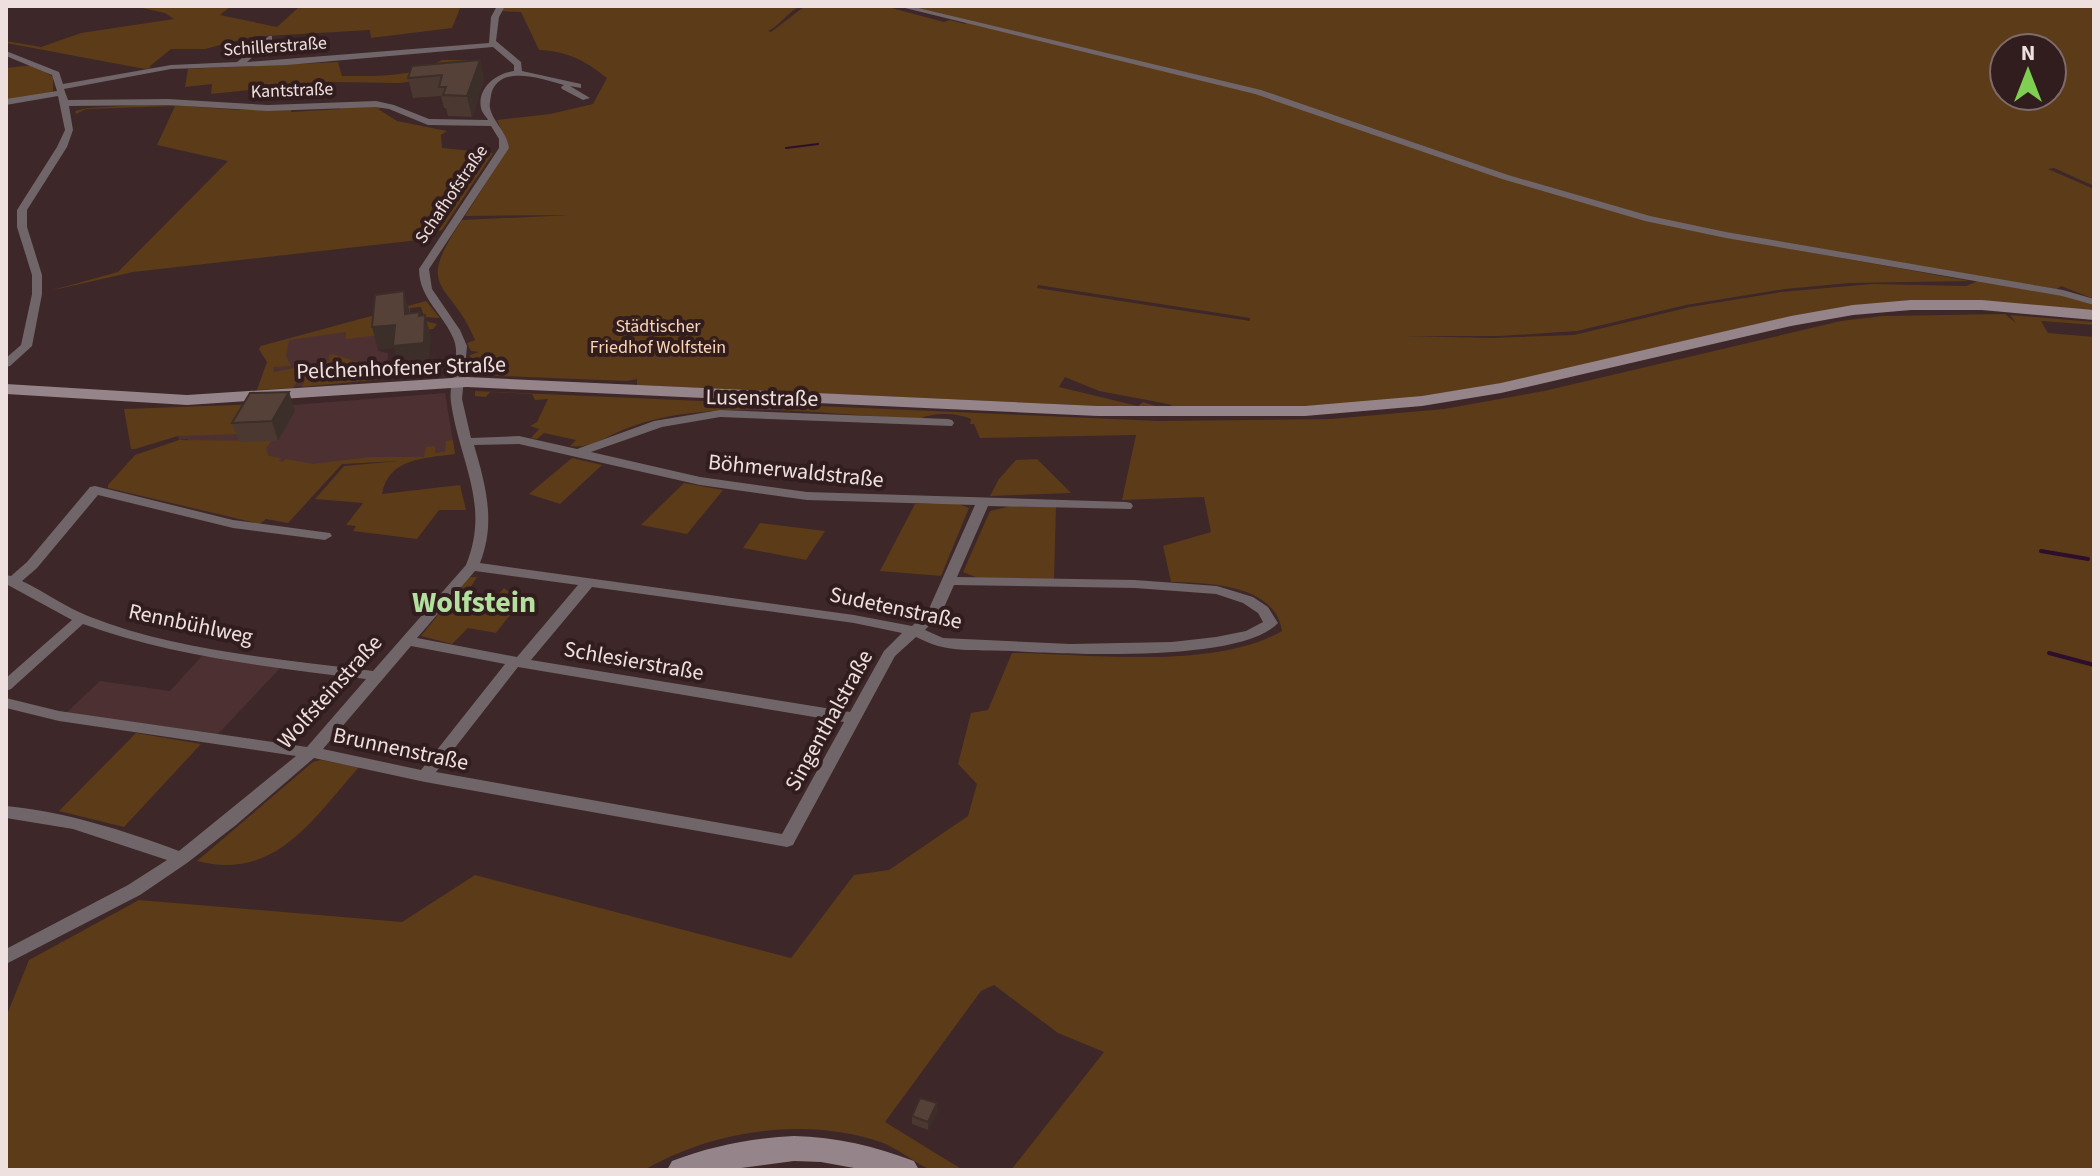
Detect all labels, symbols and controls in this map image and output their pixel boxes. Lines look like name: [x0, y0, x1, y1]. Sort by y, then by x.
street label: Schillerstraße: [222, 30, 328, 63]
north arrow: [1988, 32, 2068, 112]
text: N: [2021, 37, 2035, 69]
street label: Kantstraße: [250, 77, 334, 104]
street label: Schafhofstraße: [409, 140, 494, 249]
park label: Städtischer Friedhof Wolfstein: [590, 314, 726, 360]
street label: Pelchenhofener Straße: [296, 348, 507, 388]
street label: Lusenstraße: [705, 381, 819, 415]
street label: Böhmerwaldstraße: [706, 446, 885, 496]
street label: Sudetenstraße: [827, 578, 965, 638]
district label: Wolfstein: [412, 581, 536, 624]
street label: Rennbühlweg: [126, 595, 256, 653]
street label: Wolfsteinstraße: [270, 628, 390, 756]
street label: Schlesierstraße: [561, 633, 706, 689]
street label: Singenthalstraße: [777, 644, 881, 797]
street label: Brunnenstraße: [330, 719, 471, 779]

